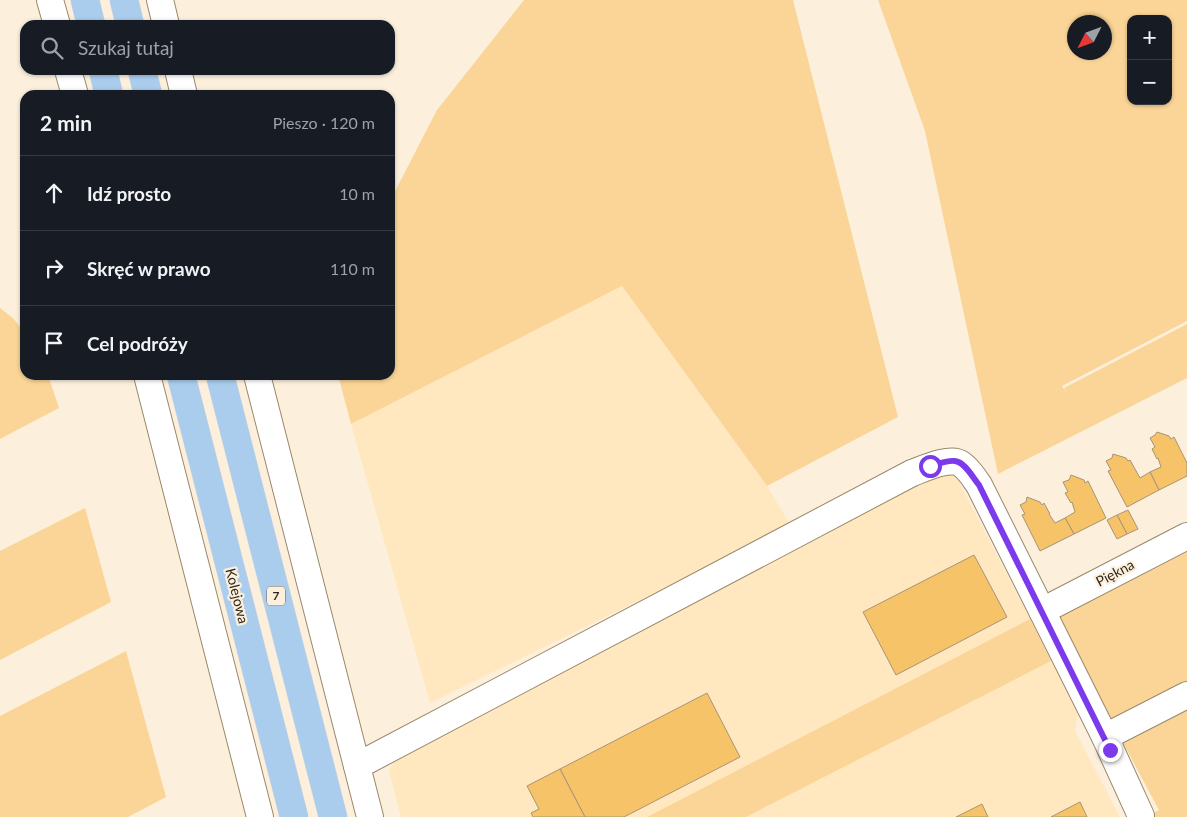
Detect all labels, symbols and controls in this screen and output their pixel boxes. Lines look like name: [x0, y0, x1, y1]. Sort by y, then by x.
north arrow: [1067, 15, 1112, 60]
map controls: [1127, 15, 1172, 105]
button: +: [1127, 15, 1172, 60]
search box: [20, 20, 395, 75]
icon: search: [38, 34, 66, 62]
text: Szukaj tutaj: [78, 36, 174, 59]
button: −: [1127, 60, 1172, 105]
text: 2 min: [40, 110, 92, 135]
text: Pieszo · 120 m: [273, 113, 375, 132]
icon: ahead: [40, 179, 68, 207]
text: Idź prosto: [87, 182, 171, 205]
text: 10 m: [339, 184, 375, 203]
icon: right: [40, 254, 68, 282]
text: Skręć w prawo: [87, 257, 211, 280]
text: 110 m: [330, 259, 375, 278]
icon: arrive: [40, 329, 68, 357]
text: Cel podróży: [87, 332, 188, 355]
route start: [919, 455, 942, 478]
street label: Piękna: [1093, 555, 1137, 590]
street label: Kolejowa: [222, 566, 253, 625]
road number: 7: [267, 586, 285, 606]
route end: [1099, 739, 1122, 762]

